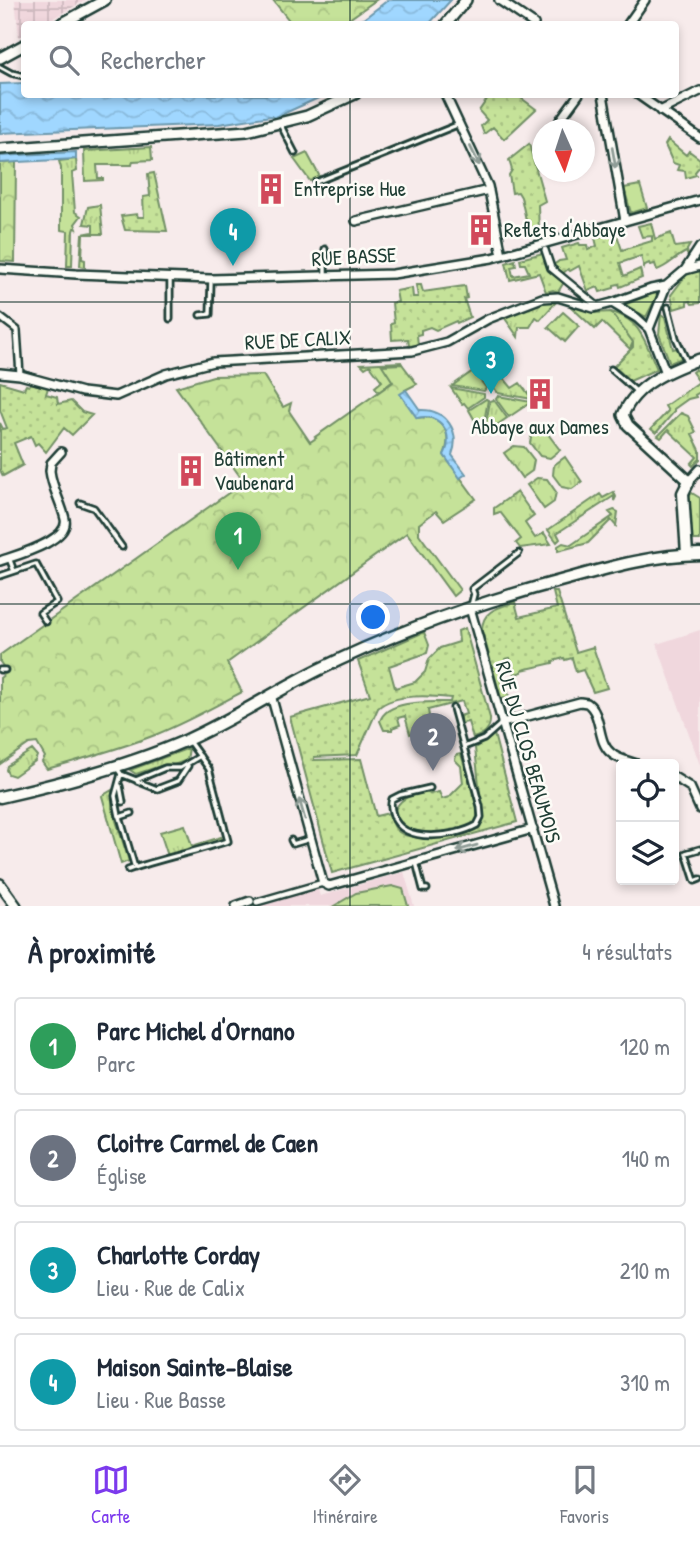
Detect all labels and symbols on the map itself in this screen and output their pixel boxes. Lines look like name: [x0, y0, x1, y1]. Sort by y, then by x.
north arrow: [532, 119, 595, 182]
one-way arrow: [468, 145, 482, 166]
one-way arrow: [608, 146, 621, 169]
building icon: Entreprise Hue: [254, 172, 288, 206]
place label: Entreprise Hue: [294, 174, 406, 203]
pin: 4: [210, 208, 256, 266]
building icon: Reflets d'Abbaye: [464, 213, 498, 247]
place label: Reflets d'Abbaye: [504, 215, 626, 244]
street label: RUE BASSE: [311, 240, 397, 273]
street label: RUE DE CALIX: [244, 322, 352, 357]
pin: 3: [468, 336, 514, 394]
building icon: Abbaye aux Dames: [523, 377, 557, 411]
place label: Abbaye aux Dames: [471, 412, 609, 441]
place label: Bâtiment Vaubenard: [214, 444, 293, 497]
building icon: Bâtiment Vaubenard: [174, 454, 208, 488]
pin: 1: [215, 512, 261, 570]
your location: [356, 600, 390, 634]
street label: RUE DU CLOS BEAUMOIS: [489, 658, 568, 846]
pin: 2: [410, 713, 456, 771]
one-way arrow: [295, 799, 308, 821]
one-way arrow: [457, 842, 479, 855]

